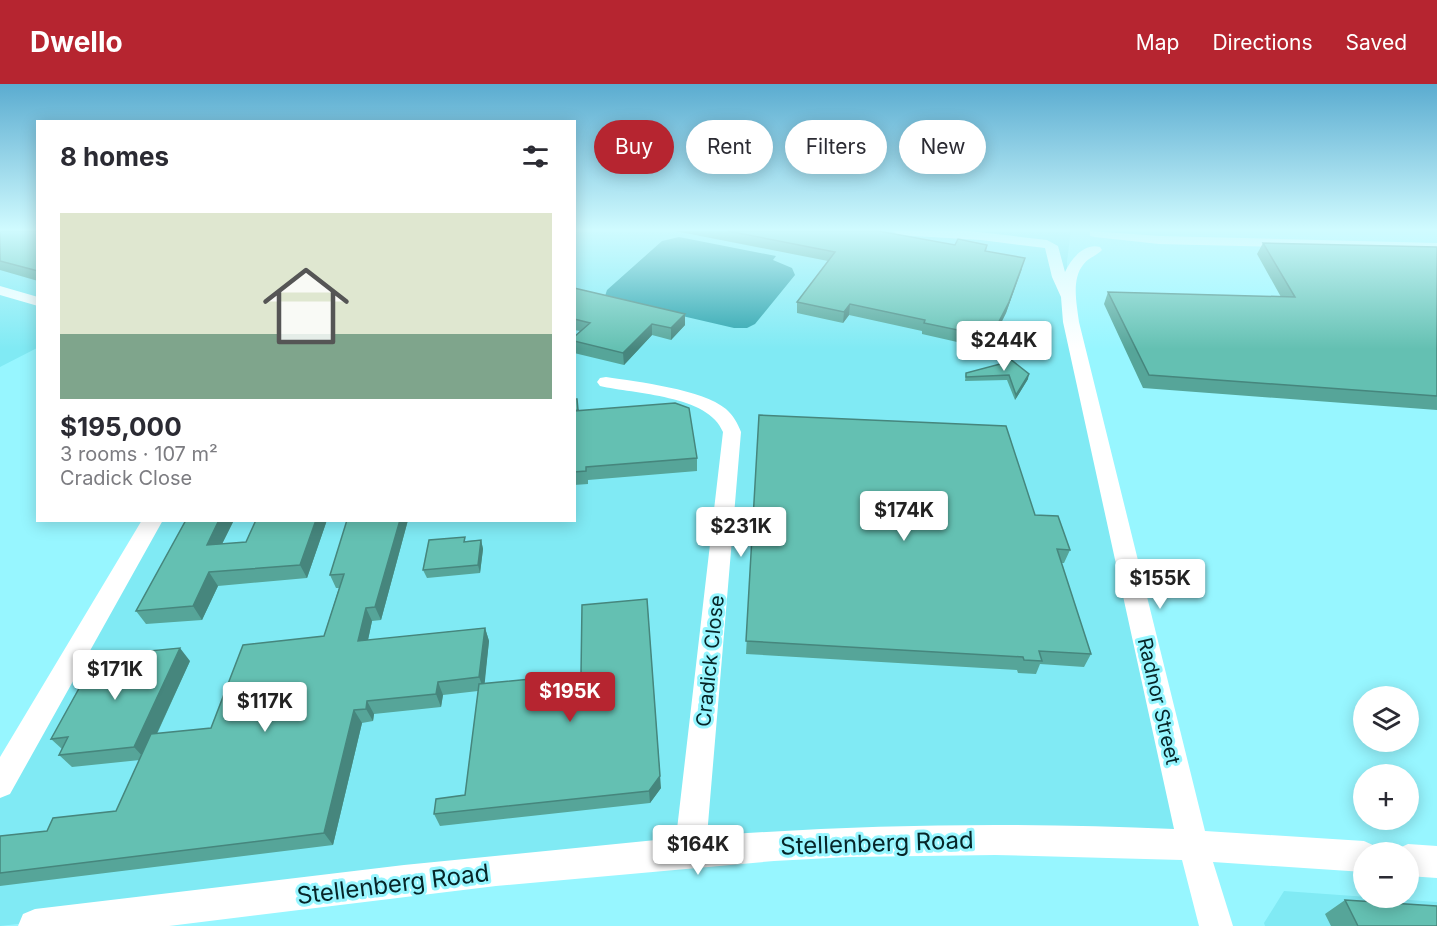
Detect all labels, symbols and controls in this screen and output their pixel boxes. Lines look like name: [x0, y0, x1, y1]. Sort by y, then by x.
text: Dwello: [30, 25, 123, 59]
text: Map: [1136, 30, 1179, 55]
text: Directions: [1212, 30, 1313, 55]
text: Saved: [1346, 30, 1407, 55]
chip: Buy: [594, 120, 674, 174]
chip: Rent: [686, 120, 773, 174]
chip: Filters: [785, 120, 887, 174]
chip: New: [899, 120, 986, 174]
icon: filters: [519, 140, 552, 173]
text: 8 homes: [60, 141, 169, 172]
icon: home: [252, 252, 360, 360]
pin: $244K: [962, 321, 1046, 372]
text: $244K: [971, 328, 1037, 352]
text: $195,000: [60, 411, 182, 442]
text: 3 rooms · 107 m²: [60, 442, 218, 466]
text: Cradick Close: [60, 466, 192, 490]
pin: $174K: [862, 491, 946, 542]
text: $174K: [874, 498, 934, 522]
pin: $231K: [699, 507, 783, 558]
text: $231K: [710, 514, 772, 538]
pin: $155K: [1118, 559, 1202, 610]
text: $155K: [1129, 566, 1191, 590]
street label: Cradick Close: [691, 594, 729, 728]
street label: Radnor Street: [1133, 635, 1185, 767]
pin: $171K: [73, 650, 157, 701]
text: $171K: [87, 657, 143, 681]
pin: $195K: [528, 672, 612, 723]
text: $195K: [539, 679, 601, 703]
pin: $117K: [223, 682, 307, 733]
map controls: [1353, 686, 1419, 908]
button: layers: [1353, 686, 1419, 752]
text: $117K: [237, 689, 293, 713]
button: +: [1353, 764, 1419, 830]
pin: $164K: [656, 825, 740, 876]
street label: Stellenberg Road: [780, 825, 974, 861]
text: $164K: [667, 832, 729, 856]
button: −: [1353, 842, 1419, 908]
street label: Stellenberg Road: [295, 858, 491, 910]

